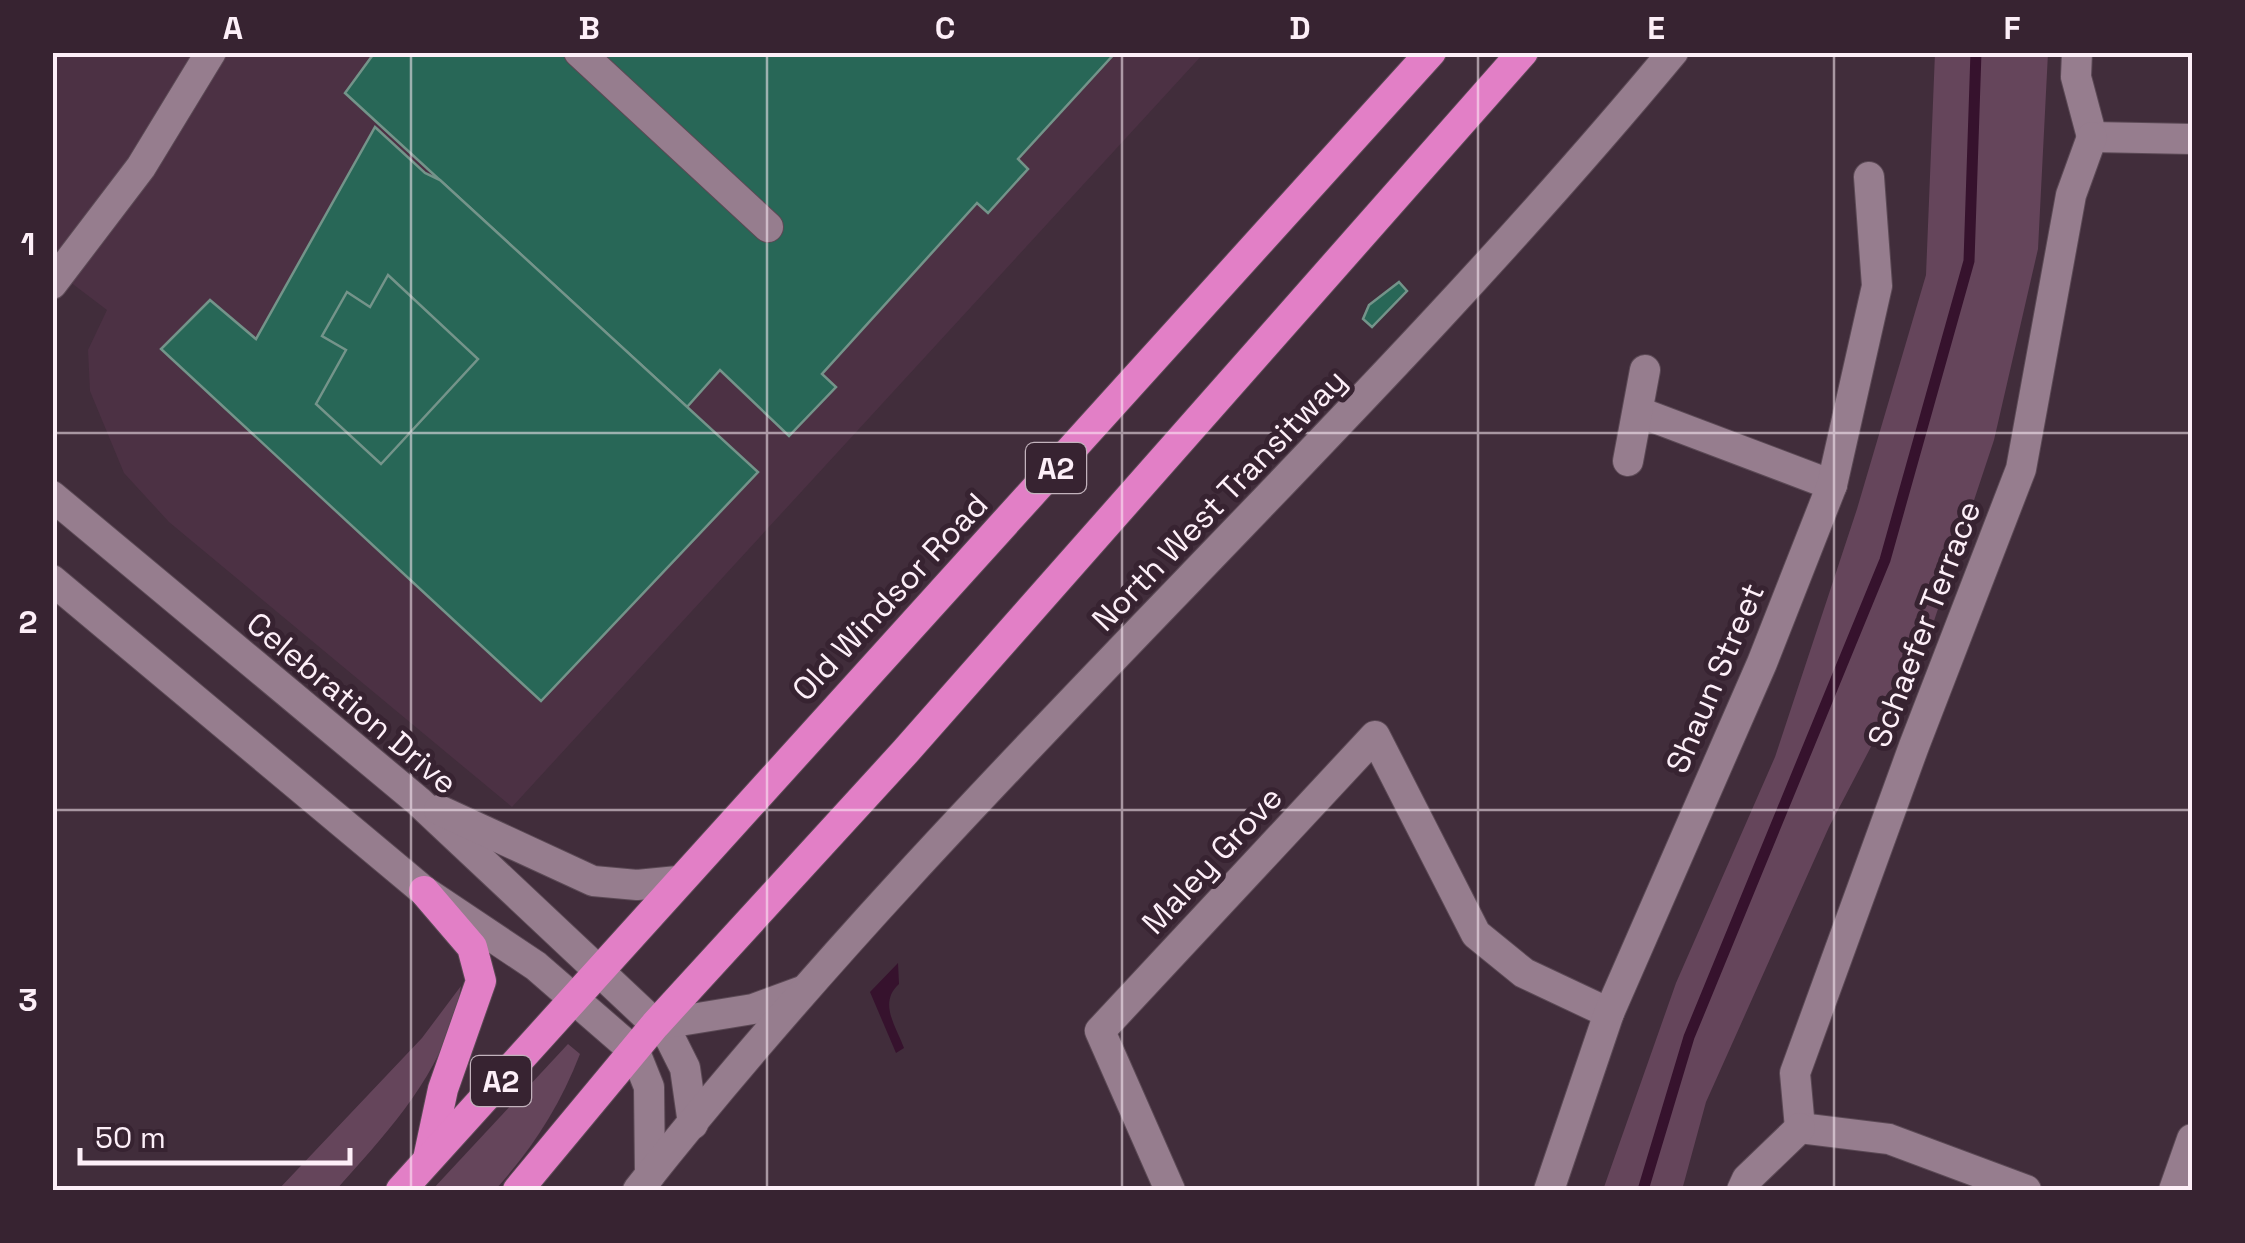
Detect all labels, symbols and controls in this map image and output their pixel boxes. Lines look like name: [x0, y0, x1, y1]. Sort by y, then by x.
text: A: [223, 8, 243, 48]
text: B: [578, 8, 600, 48]
text: C: [935, 8, 955, 48]
text: D: [1289, 8, 1311, 48]
text: E: [1647, 8, 1665, 48]
text: F: [2003, 8, 2021, 48]
text: 1: [21, 224, 35, 264]
street label: North West Transitway: [1083, 361, 1355, 639]
road number: A2: [1026, 443, 1086, 493]
street label: Old Windsor Road: [784, 485, 996, 709]
street label: Schaefer Terrace: [1859, 495, 1989, 753]
street label: Shaun Street: [1657, 577, 1773, 779]
text: 2: [18, 602, 38, 642]
street label: Celebration Drive: [239, 603, 465, 803]
street label: Maley Grove: [1133, 778, 1291, 942]
text: 3: [18, 980, 38, 1020]
road number: A2: [471, 1056, 531, 1106]
scale bar: [80, 1103, 350, 1165]
text: 50 m: [95, 1118, 166, 1157]

